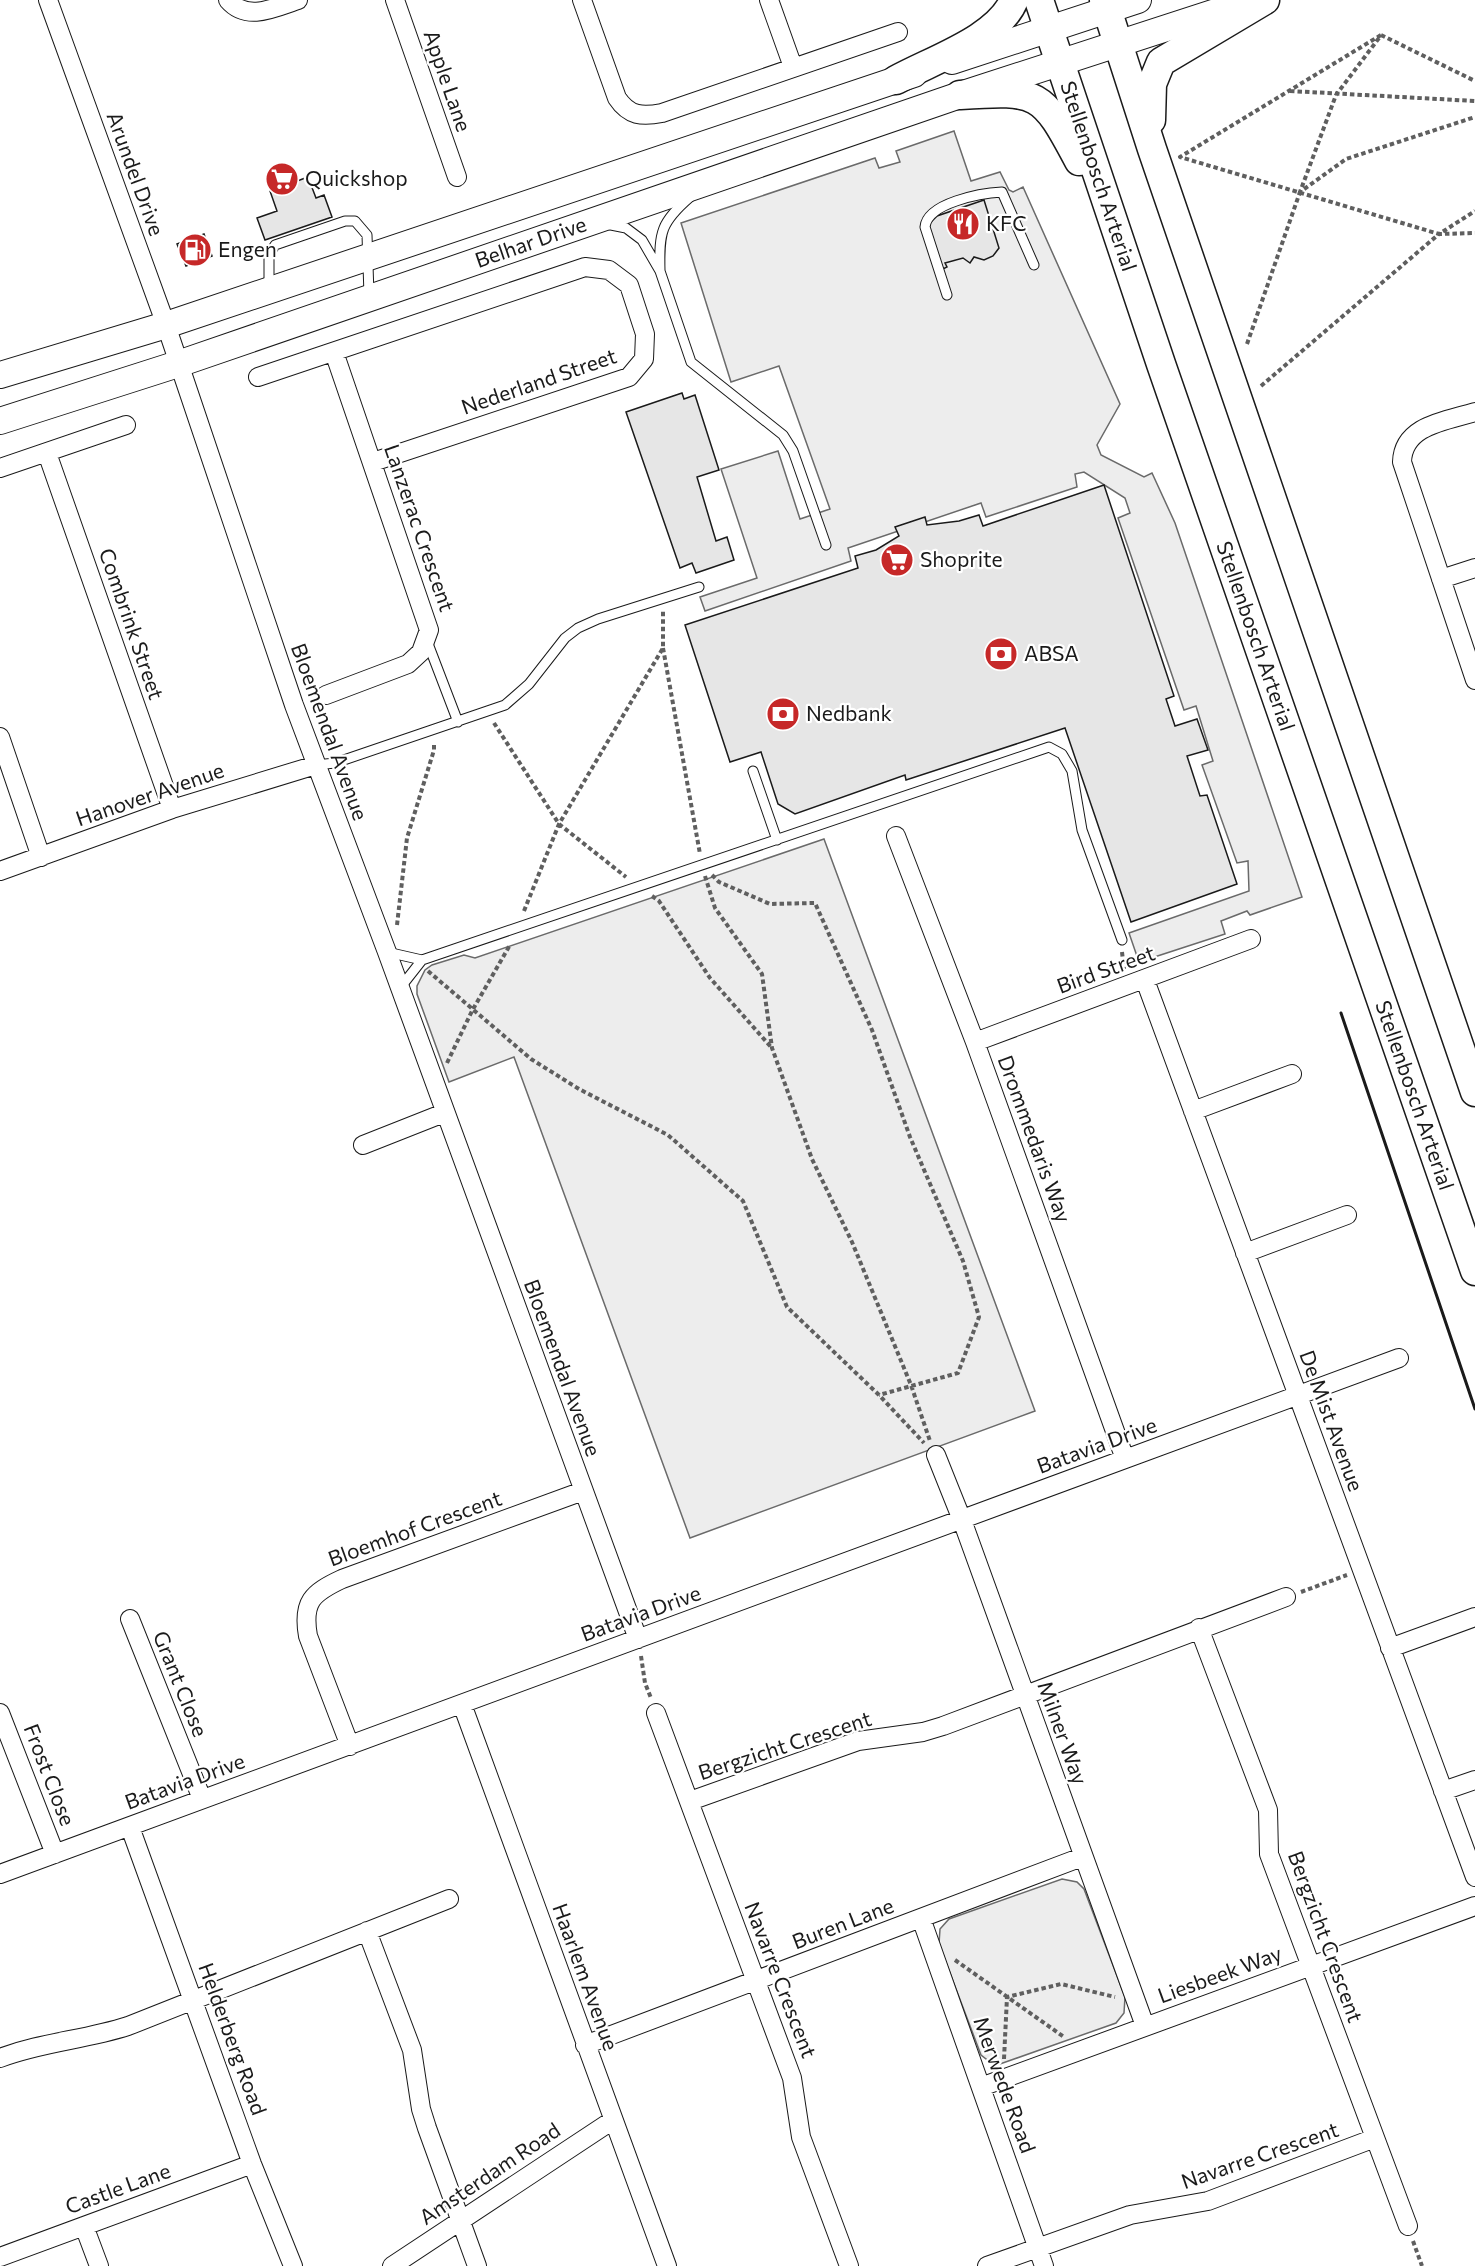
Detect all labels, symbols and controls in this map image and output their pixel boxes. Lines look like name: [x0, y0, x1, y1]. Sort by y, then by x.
street label: Apple Lane: [419, 26, 477, 135]
street label: Stellenbosch Arterial: [1056, 78, 1143, 274]
street label: Arundel Drive: [102, 108, 170, 239]
supermarket icon: Quickshop: [264, 161, 300, 197]
place label: Quickshop: [305, 165, 408, 190]
restaurant icon: KFC: [945, 206, 981, 242]
place label: KFC: [986, 210, 1027, 235]
street label: Belhar Drive: [471, 211, 589, 272]
fuel station icon: Engen: [177, 232, 213, 268]
place label: Engen: [218, 236, 277, 261]
street label: Nederland Street: [458, 342, 619, 419]
street label: Lanzerac Crescent: [380, 441, 461, 614]
street label: Stellenbosch Arterial: [1212, 538, 1301, 734]
supermarket icon: Shoprite: [879, 542, 915, 578]
street label: Combrink Street: [95, 545, 170, 702]
place label: Shoprite: [920, 546, 1003, 571]
bank icon: ABSA: [983, 636, 1019, 672]
street label: Bloemendal Avenue: [287, 640, 374, 823]
place label: ABSA: [1024, 640, 1079, 665]
bank icon: Nedbank: [765, 696, 801, 732]
place label: Nedbank: [806, 700, 892, 725]
street label: Hanover Avenue: [72, 757, 227, 831]
street label: Bird Street: [1053, 939, 1158, 998]
street label: Stellenbosch Arterial: [1371, 997, 1460, 1193]
street label: Drommedaris Way: [994, 1051, 1077, 1226]
street label: Bloemendal Avenue: [520, 1276, 607, 1459]
street label: De Mist Avenue: [1295, 1347, 1369, 1494]
street label: Batavia Drive: [1033, 1411, 1160, 1478]
street label: Bloemhof Crescent: [324, 1485, 505, 1571]
street label: Batavia Drive: [577, 1579, 704, 1646]
street label: Grant Close: [149, 1627, 214, 1740]
street label: Milner Way: [1033, 1677, 1094, 1788]
street label: Bergzicht Crescent: [695, 1705, 874, 1784]
street label: Frost Close: [20, 1720, 81, 1829]
street label: Batavia Drive: [121, 1747, 248, 1814]
street label: Bergzicht Crescent: [1284, 1847, 1369, 2026]
street label: Buren Lane: [788, 1892, 897, 1953]
street label: Navarre Crescent: [740, 1898, 823, 2061]
street label: Haarlem Avenue: [548, 1899, 625, 2054]
street label: Liesbeek Way: [1154, 1940, 1285, 2008]
street label: Helderberg Road: [194, 1959, 273, 2118]
street label: Merwede Road: [969, 2013, 1042, 2156]
street label: Amsterdam Road: [414, 2116, 564, 2229]
street label: Navarre Crescent: [1178, 2116, 1341, 2193]
street label: Castle Lane: [62, 2157, 173, 2218]

